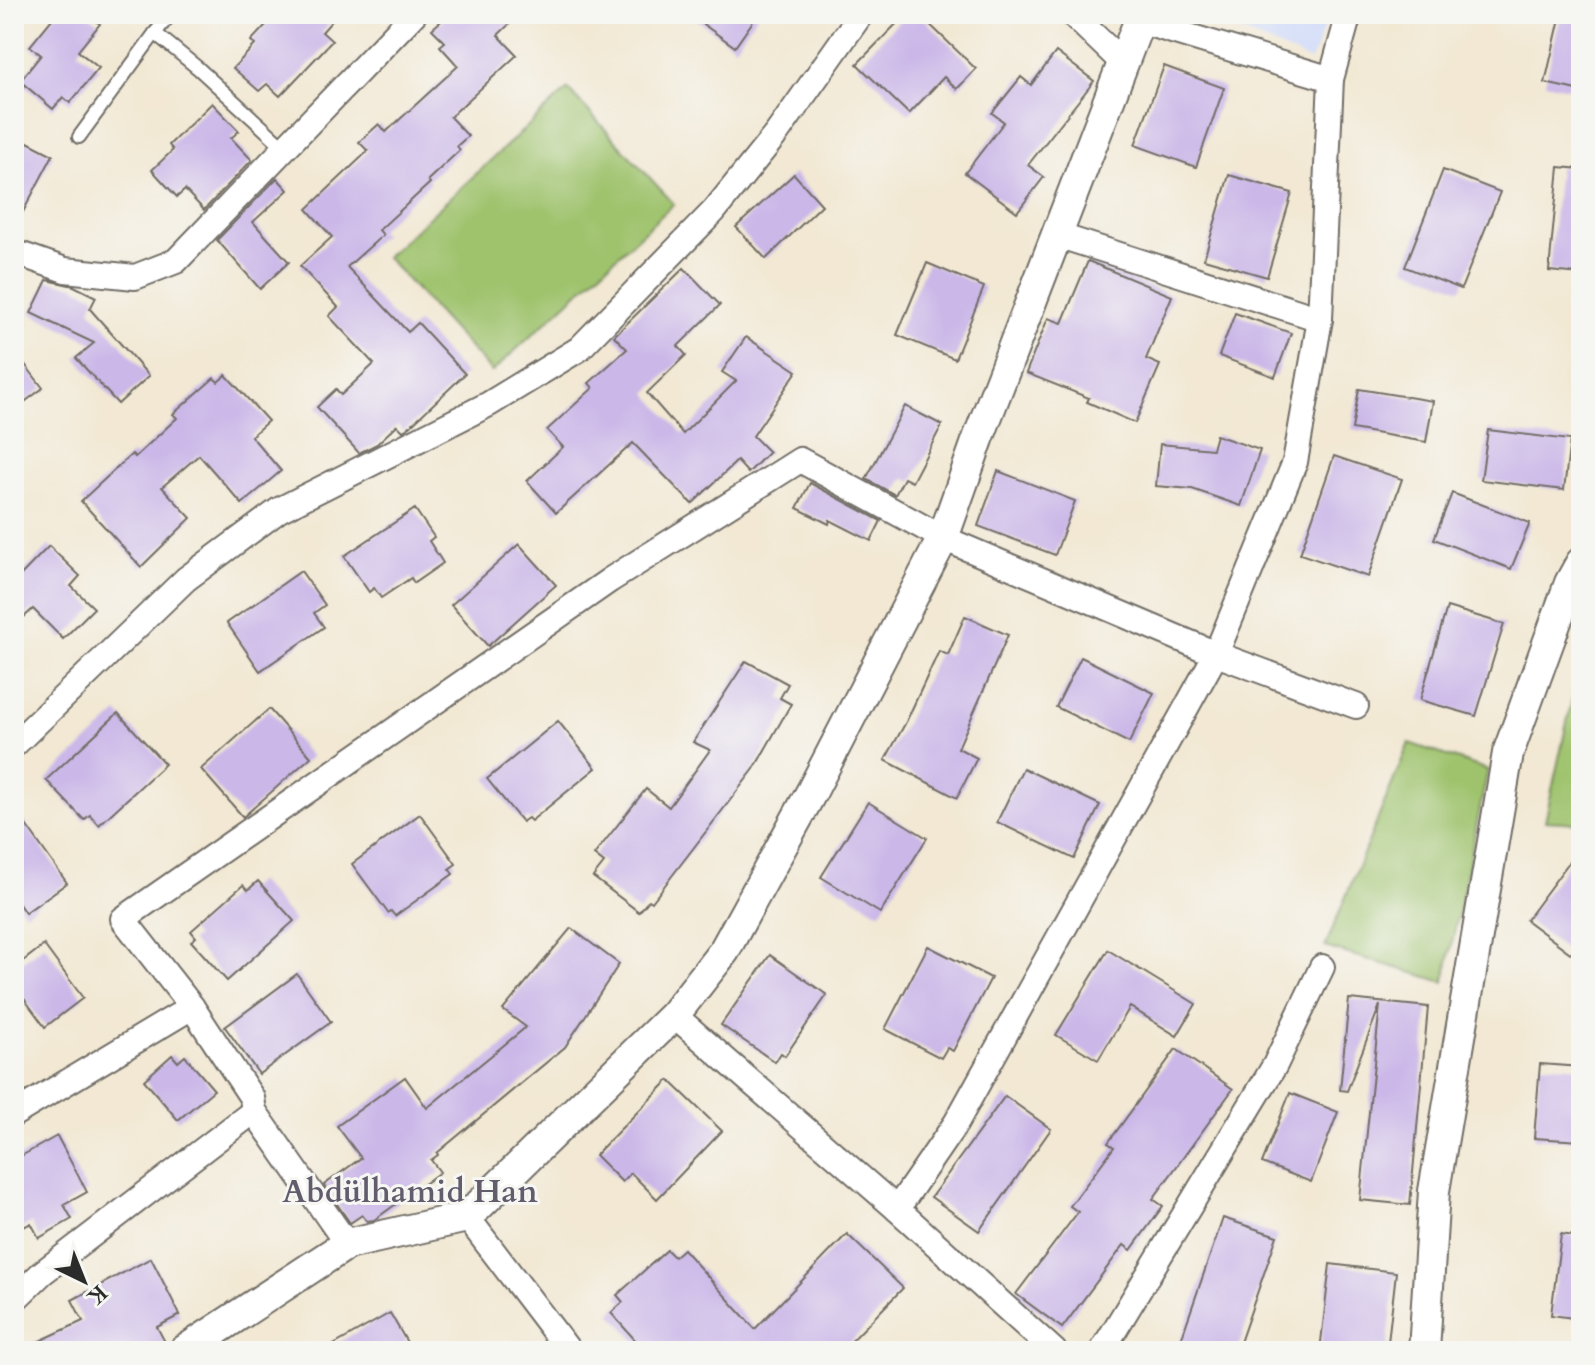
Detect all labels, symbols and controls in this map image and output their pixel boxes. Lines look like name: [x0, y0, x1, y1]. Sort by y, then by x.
district label: Abdülhamid Han: [282, 1170, 538, 1214]
north arrow: [44, 1241, 124, 1321]
text: K: [80, 1278, 114, 1312]

